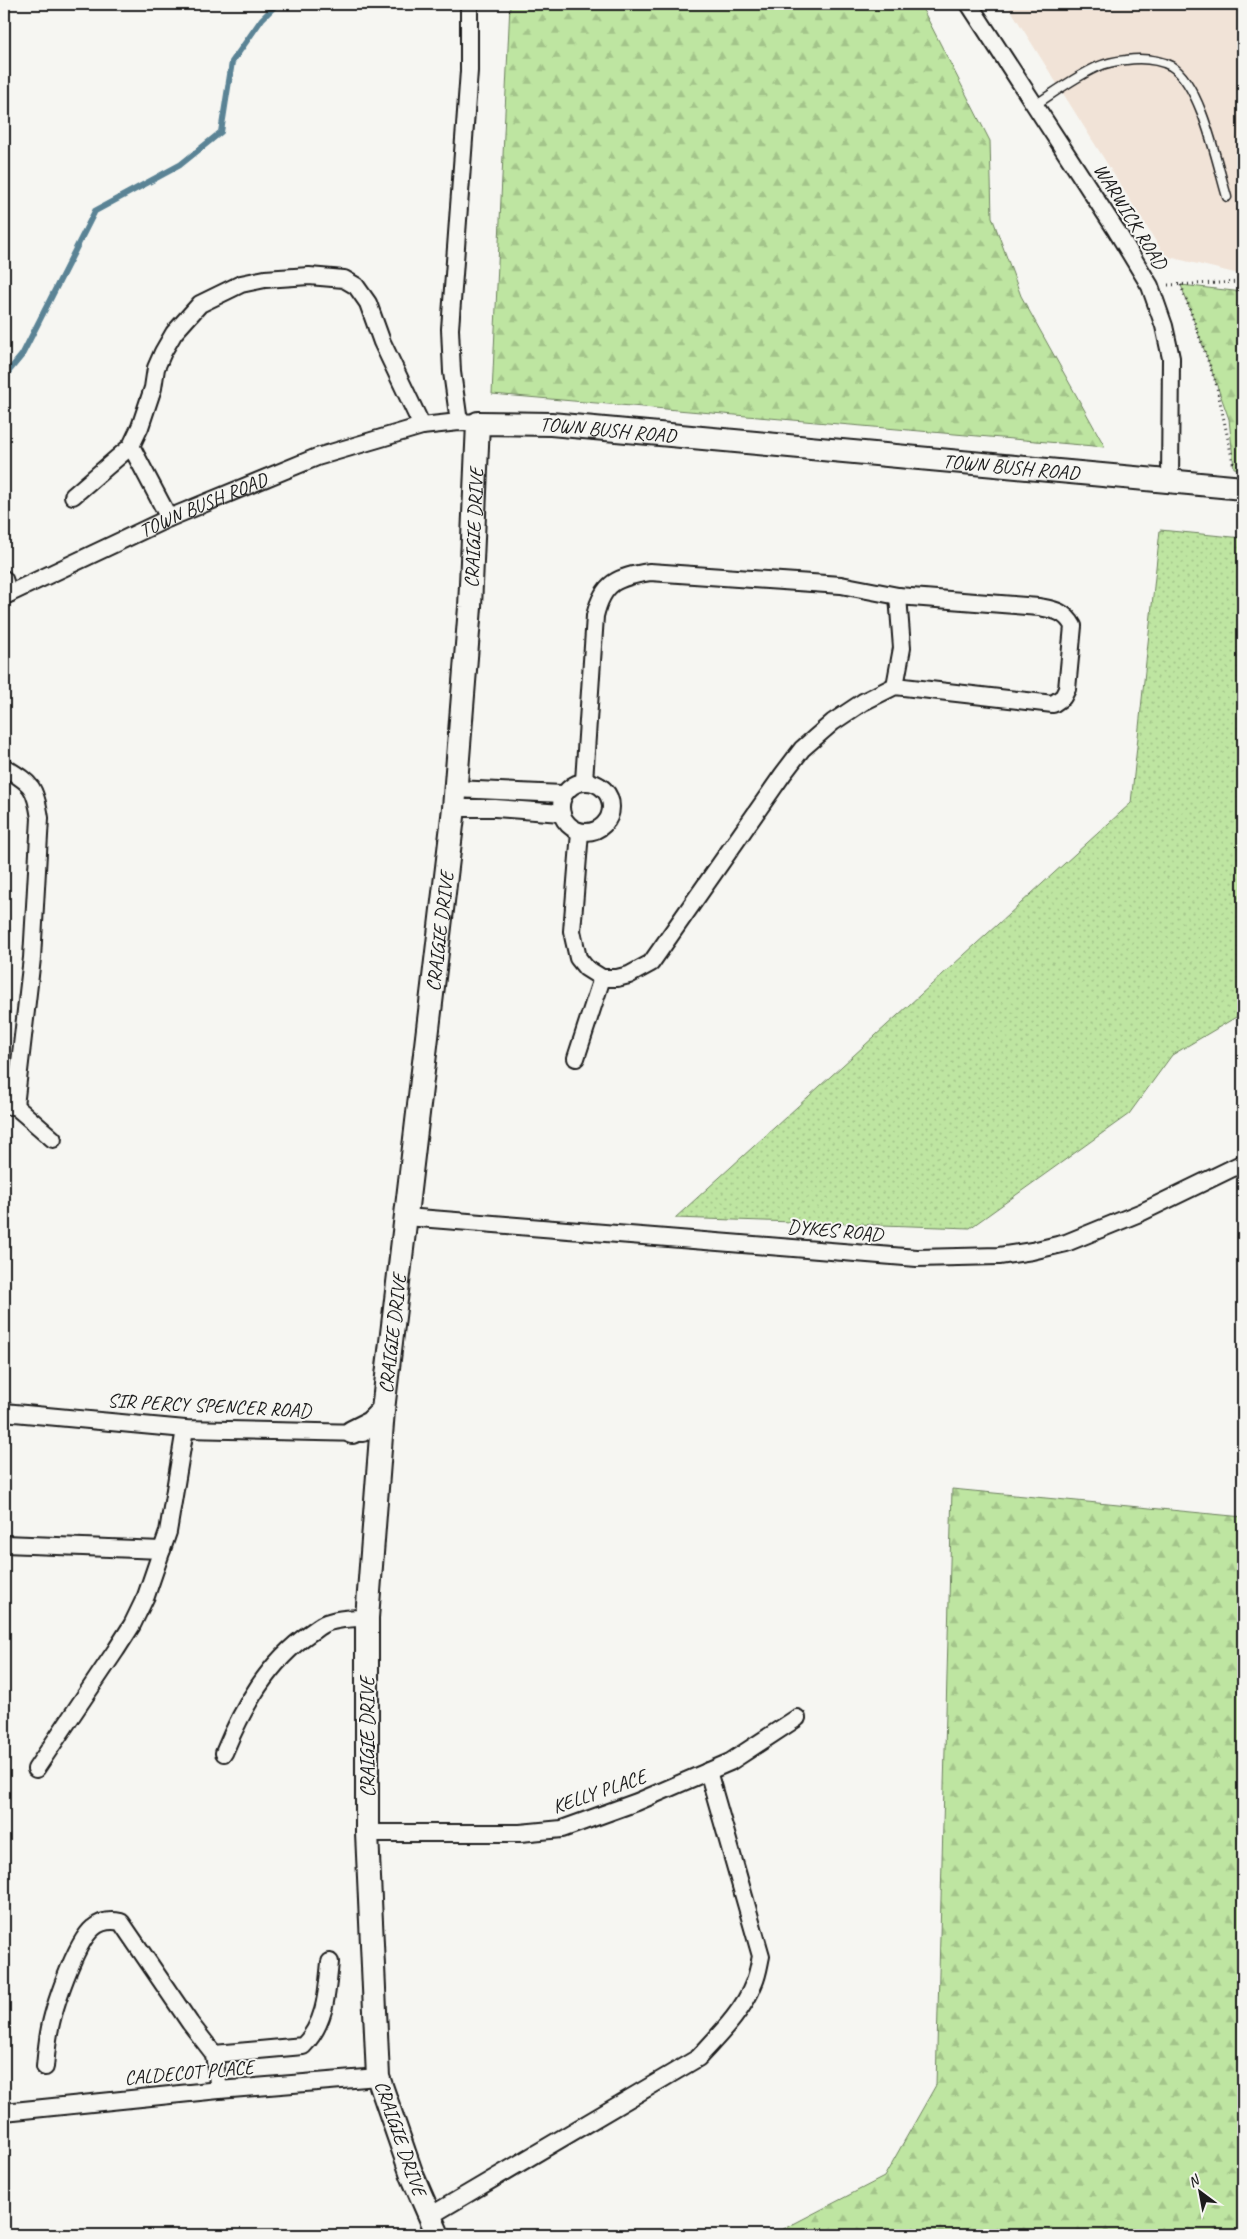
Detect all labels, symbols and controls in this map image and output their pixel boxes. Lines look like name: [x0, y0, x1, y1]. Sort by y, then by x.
street label: WARWICK ROAD: [1088, 159, 1174, 275]
street label: TOWN BUSH ROAD: [540, 412, 678, 449]
street label: TOWN BUSH ROAD: [942, 448, 1082, 486]
street label: CRAIGIE DRIVE: [459, 464, 489, 589]
street label: TOWN BUSH ROAD: [135, 466, 272, 543]
street label: CRAIGIE DRIVE: [420, 867, 460, 993]
street label: DYKES ROAD: [786, 1214, 886, 1247]
street label: CRAIGIE DRIVE: [373, 1269, 412, 1395]
street label: SIR PERCY SPENCER ROAD: [107, 1388, 313, 1423]
street label: CRAIGIE DRIVE: [355, 1674, 380, 1797]
street label: KELLY PLACE: [549, 1763, 652, 1819]
street label: CALDECOT PLACE: [123, 2054, 258, 2091]
street label: CRAIGIE DRIVE: [369, 2077, 433, 2202]
north arrow: [1174, 2166, 1224, 2216]
text: N: [1185, 2171, 1204, 2191]

